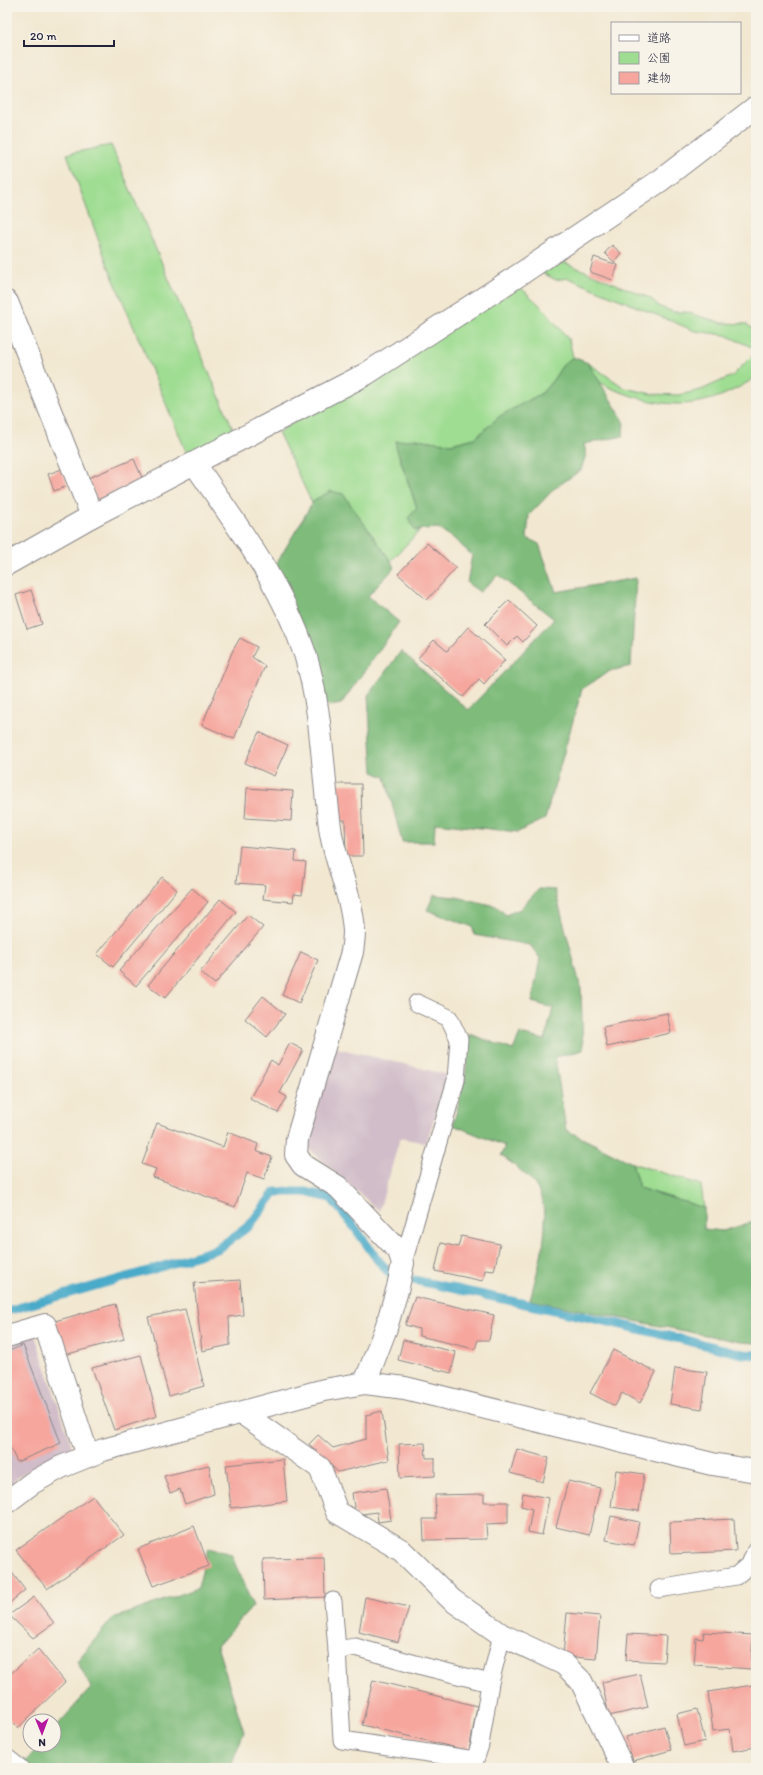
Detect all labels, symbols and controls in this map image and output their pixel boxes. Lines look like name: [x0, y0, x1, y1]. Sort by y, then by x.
scale bar: [24, 22, 114, 48]
legend: [611, 22, 741, 94]
text: 20 m: [30, 29, 57, 43]
text: 道路: [647, 31, 671, 45]
text: 公園: [647, 51, 671, 65]
text: 建物: [647, 71, 671, 85]
north arrow: [22, 1713, 62, 1753]
text: N: [38, 1736, 46, 1749]

